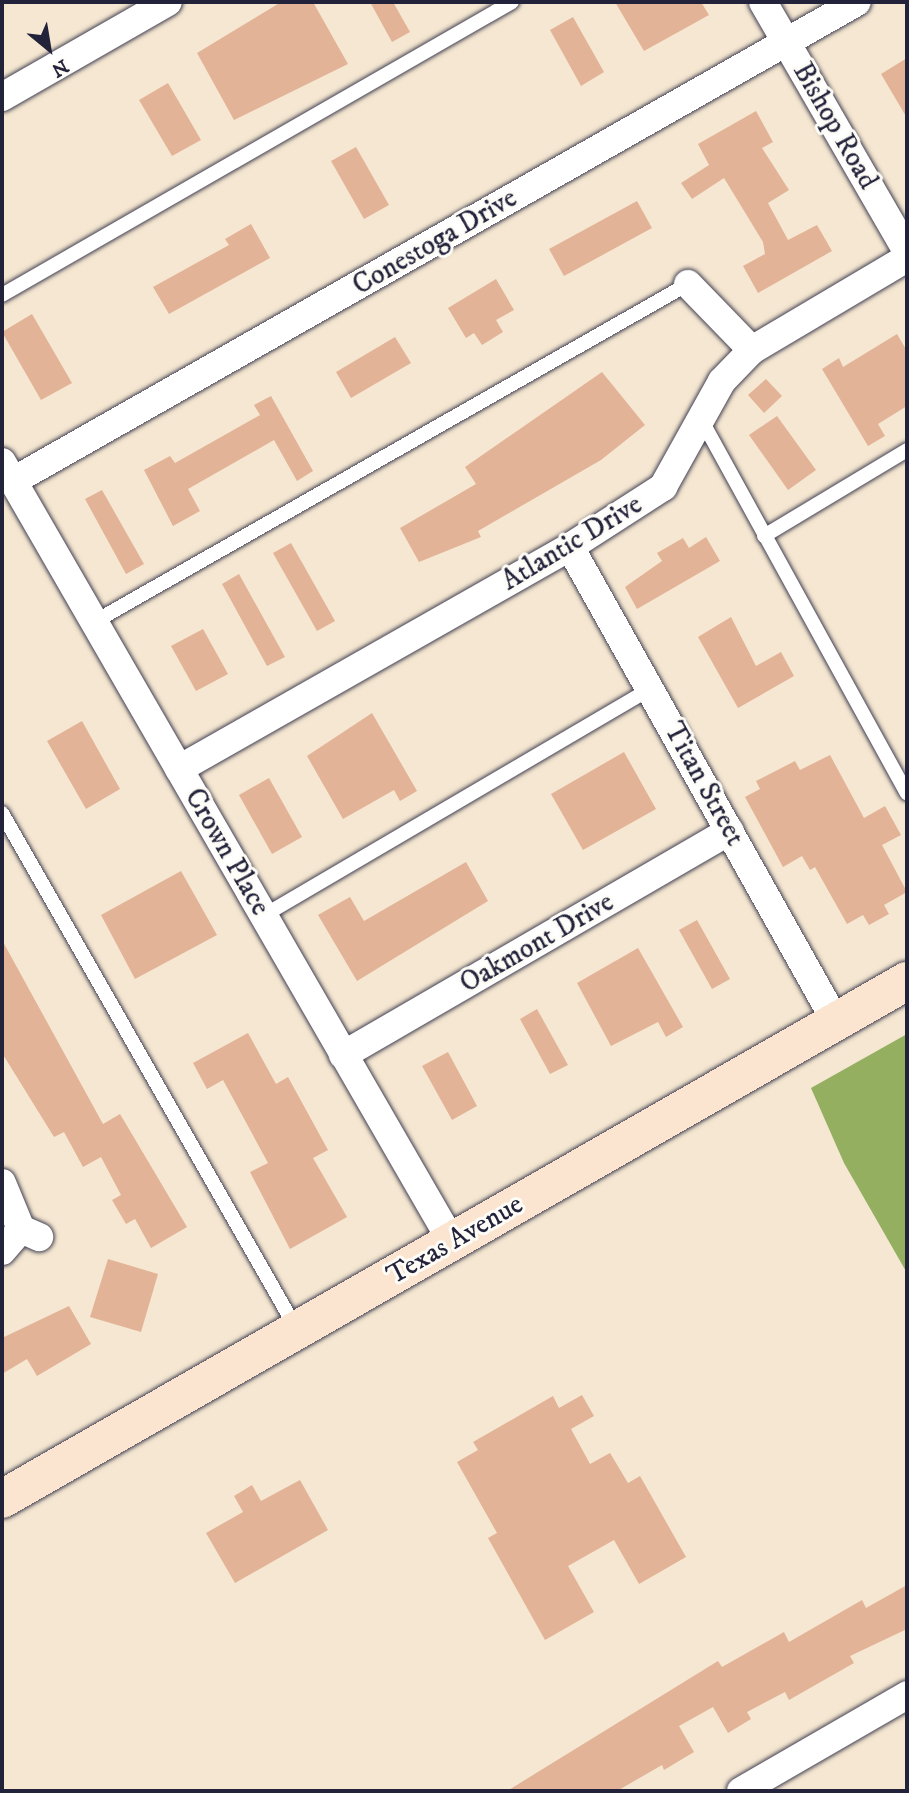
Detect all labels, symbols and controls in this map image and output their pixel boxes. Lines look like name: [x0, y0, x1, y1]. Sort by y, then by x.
north arrow: [14, 14, 84, 84]
text: N: [47, 54, 72, 81]
street label: Bishop Road: [785, 57, 885, 195]
street label: Conestoga Drive: [347, 181, 523, 303]
street label: Atlantic Drive: [496, 488, 648, 598]
street label: Titan Street: [656, 716, 752, 852]
street label: Crown Place: [177, 783, 277, 921]
street label: Oakmont Drive: [454, 885, 620, 1001]
street label: Texas Avenue: [381, 1188, 529, 1292]

